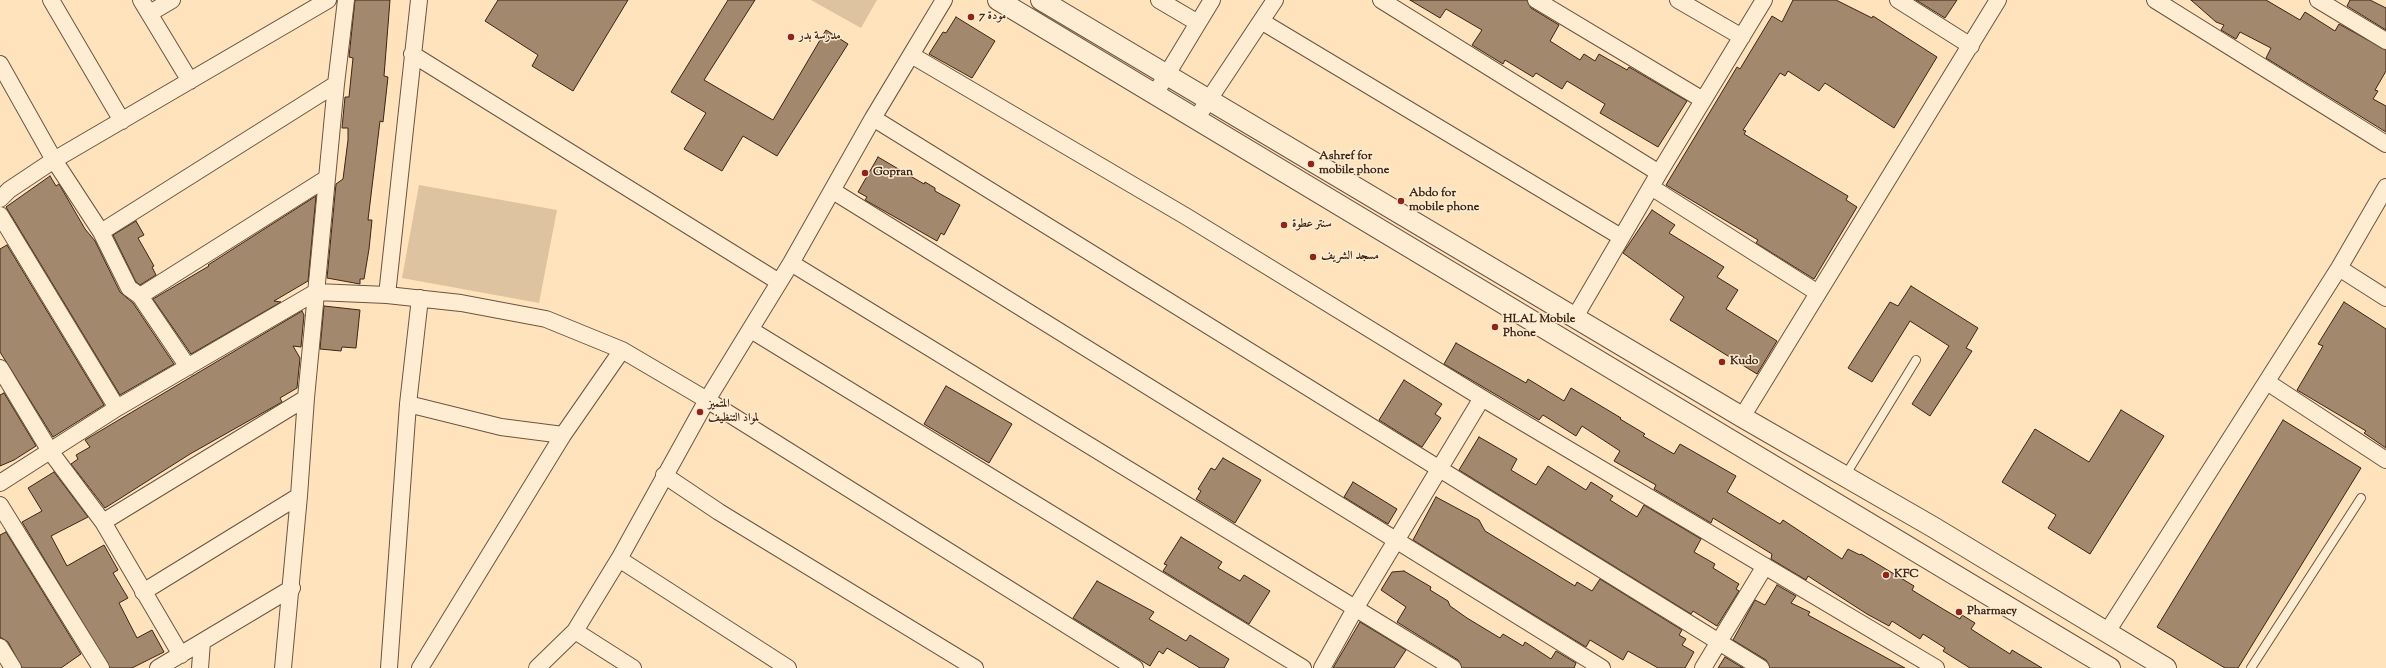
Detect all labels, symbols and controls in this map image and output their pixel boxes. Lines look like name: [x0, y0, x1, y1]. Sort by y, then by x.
place label: مودة 7: [979, 10, 1006, 24]
marker: مودة 7: [966, 12, 976, 22]
place label: مدرسة بدر: [799, 30, 841, 44]
marker: مدرسة بدر: [786, 32, 796, 42]
place label: Ashref for mobile phone: [1319, 150, 1389, 178]
marker: Ashref for mobile phone: [1306, 159, 1316, 169]
place label: Gopran: [873, 166, 913, 180]
marker: Gopran: [860, 168, 870, 178]
place label: Abdo for mobile phone: [1409, 187, 1479, 215]
marker: Abdo for mobile phone: [1396, 196, 1406, 206]
place label: سنتر عطوة: [1292, 218, 1332, 232]
marker: سنتر عطوة: [1279, 220, 1289, 230]
place label: مسجد الشريف: [1321, 250, 1379, 264]
marker: مسجد الشريف: [1308, 252, 1318, 262]
place label: HLAL Mobile Phone: [1503, 313, 1575, 341]
marker: HLAL Mobile Phone: [1490, 322, 1500, 332]
place label: Kudo: [1730, 355, 1758, 369]
marker: Kudo: [1717, 357, 1727, 367]
place label: المتميز لمواد التنظيف: [708, 398, 759, 426]
marker: المتميز لمواد التنظيف: [695, 407, 705, 417]
place label: KFC: [1894, 568, 1919, 582]
marker: KFC: [1881, 570, 1891, 580]
place label: Pharmacy: [1967, 605, 2017, 619]
marker: Pharmacy: [1954, 607, 1964, 617]

